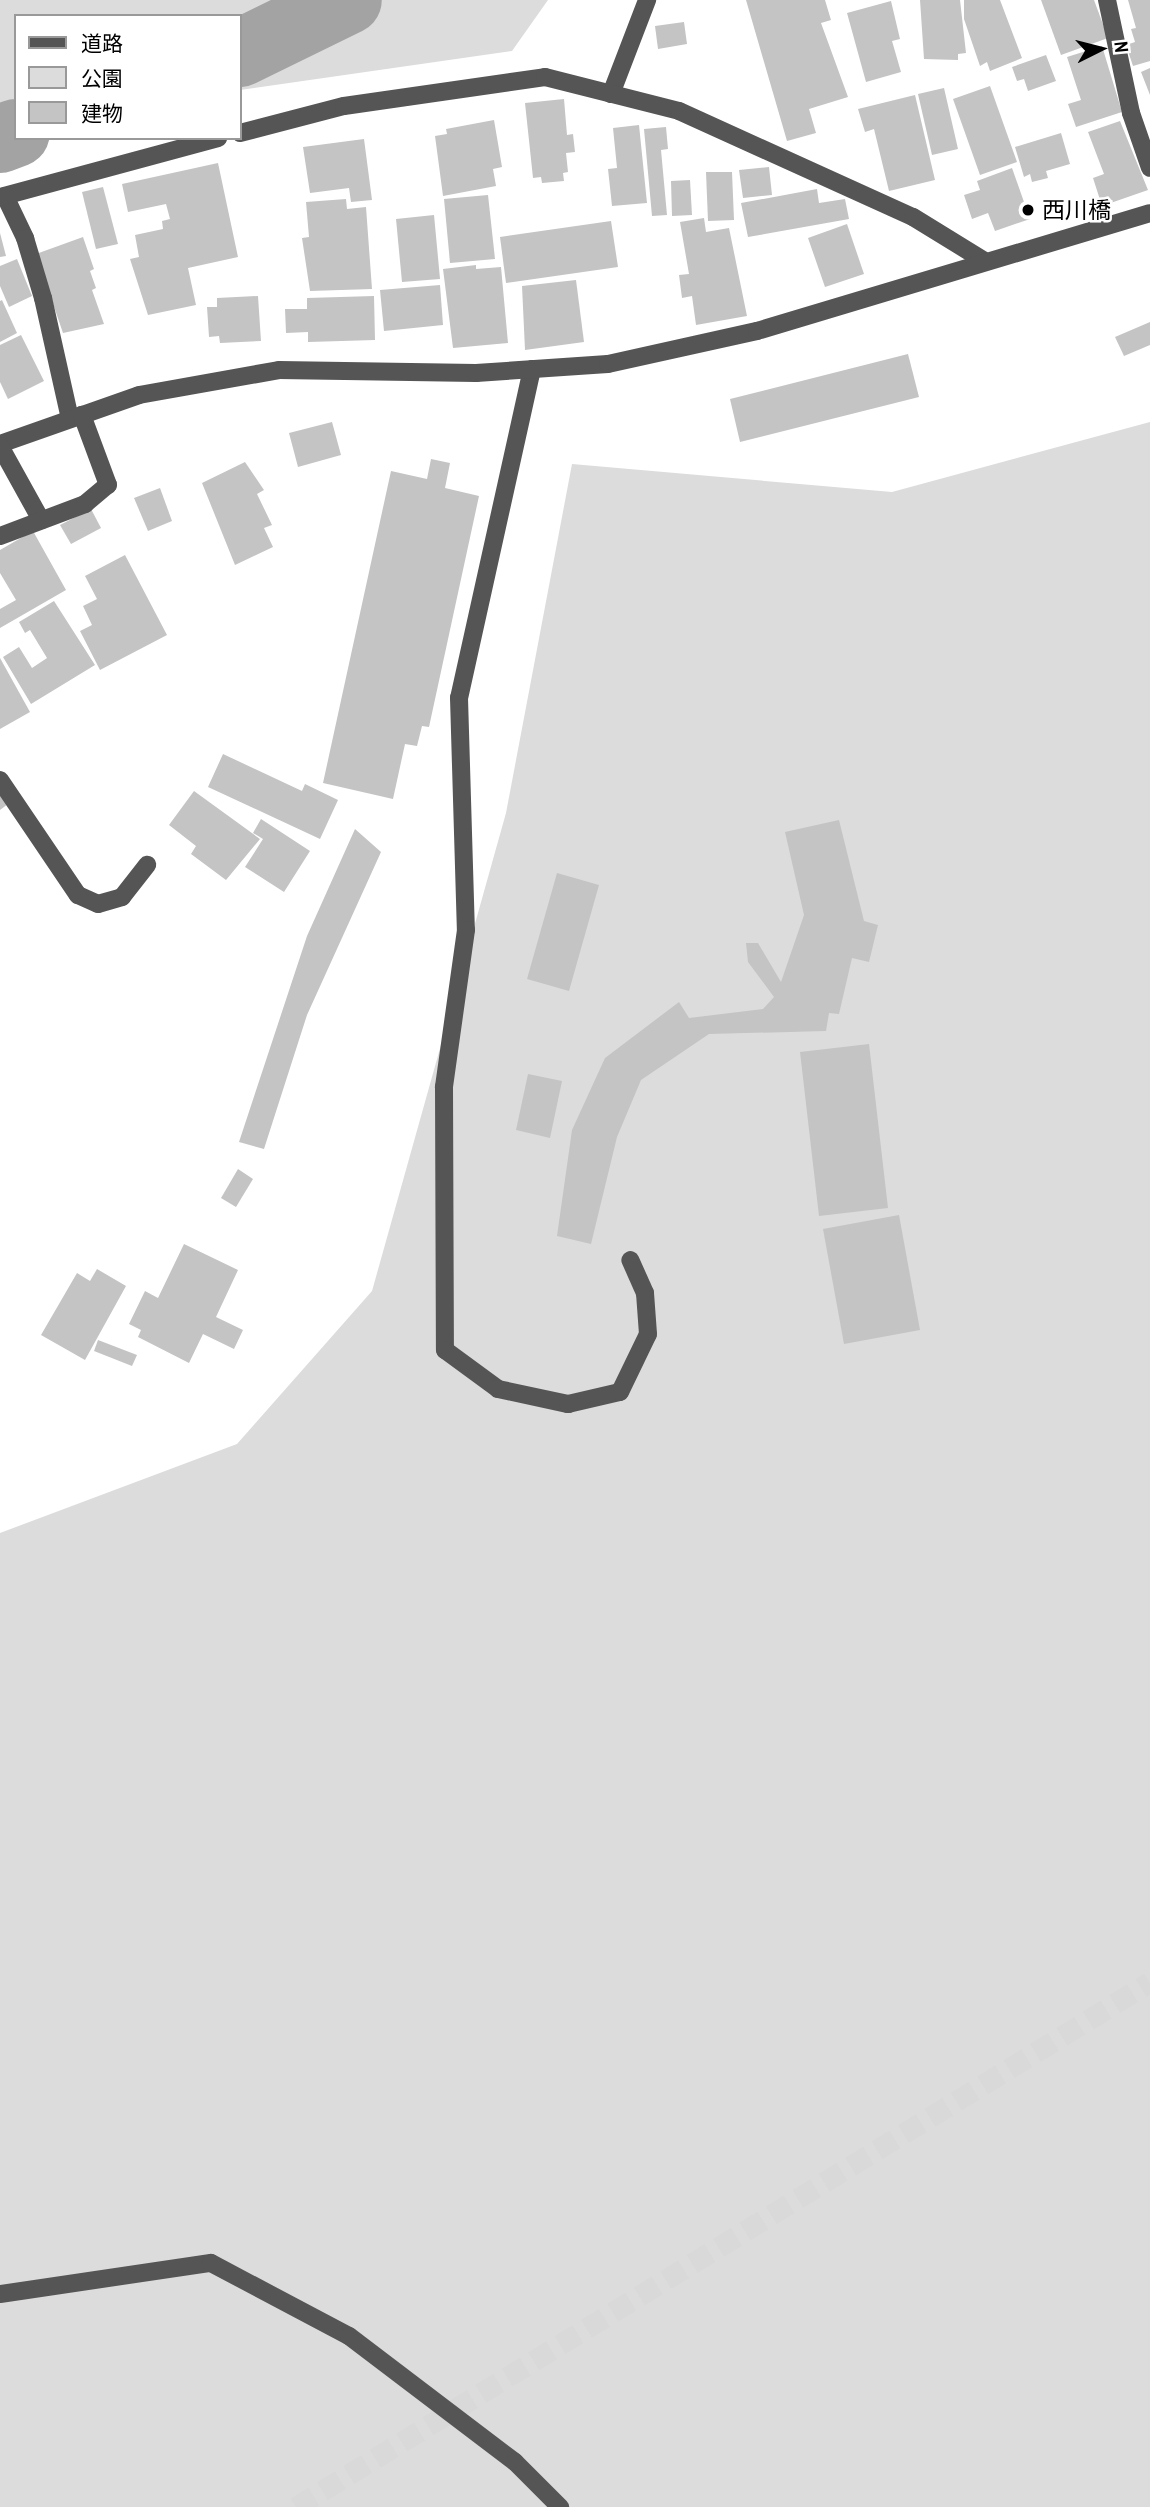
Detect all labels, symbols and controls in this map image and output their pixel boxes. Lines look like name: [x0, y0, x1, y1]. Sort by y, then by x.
legend: [14, 14, 242, 140]
north arrow: [1066, 14, 1136, 84]
text: 道路: [81, 29, 123, 58]
text: N: [1108, 40, 1135, 54]
text: 公園: [81, 64, 123, 93]
text: 建物: [81, 99, 123, 128]
place label: 西川橋: [1042, 196, 1111, 224]
marker: 西川橋: [1020, 202, 1036, 218]

